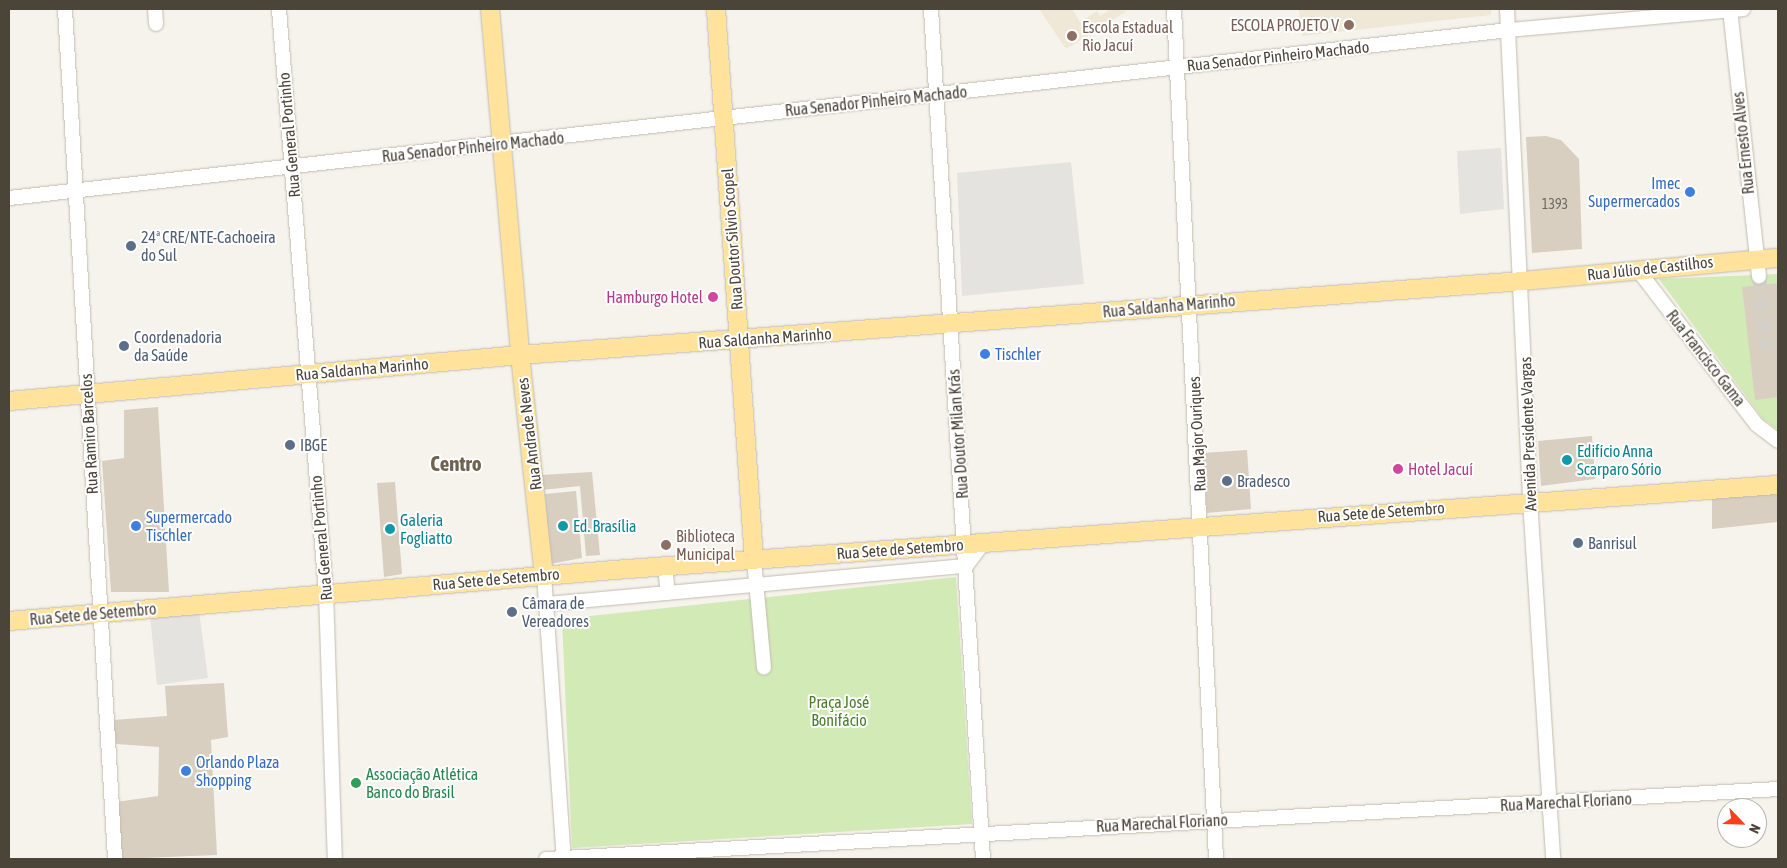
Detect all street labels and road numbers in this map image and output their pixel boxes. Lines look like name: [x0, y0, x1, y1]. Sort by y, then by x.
street label: Rua Senador Pinheiro Machado: [1186, 37, 1370, 75]
street label: Rua General Portinho: [274, 72, 304, 198]
street label: Rua Senador Pinheiro Machado: [784, 82, 968, 120]
street label: Rua Ernesto Alves: [1728, 91, 1758, 195]
street label: Rua Senador Pinheiro Machado: [381, 128, 565, 166]
street label: Rua Doutor Silvio Scopel: [717, 167, 747, 311]
street label: Rua Júlio de Castilhos: [1586, 252, 1714, 284]
street label: Rua Saldanha Marinho: [1102, 291, 1236, 321]
street label: Rua Francisco Gama: [1662, 306, 1750, 410]
street label: Rua Saldanha Marinho: [698, 324, 832, 352]
street label: Rua Saldanha Marinho: [295, 354, 429, 384]
street label: Avenida Presidente Vargas: [1516, 356, 1540, 512]
street label: Rua Doutor Milan Krás: [944, 369, 972, 499]
street label: Rua Ramiro Barcelos: [76, 373, 102, 495]
street label: Rua Major Ouriques: [1184, 376, 1210, 492]
street label: Rua Andrade Neves: [513, 377, 545, 491]
street label: Rua General Portinho: [306, 475, 336, 601]
street label: Rua Sete de Setembro: [1317, 498, 1445, 526]
street label: Rua Sete de Setembro: [836, 535, 964, 563]
street label: Rua Sete de Setembro: [432, 564, 560, 594]
street label: Rua Sete de Setembro: [29, 599, 157, 629]
street label: Rua Marechal Floriano: [1500, 789, 1632, 815]
street label: Rua Marechal Floriano: [1096, 810, 1228, 836]

